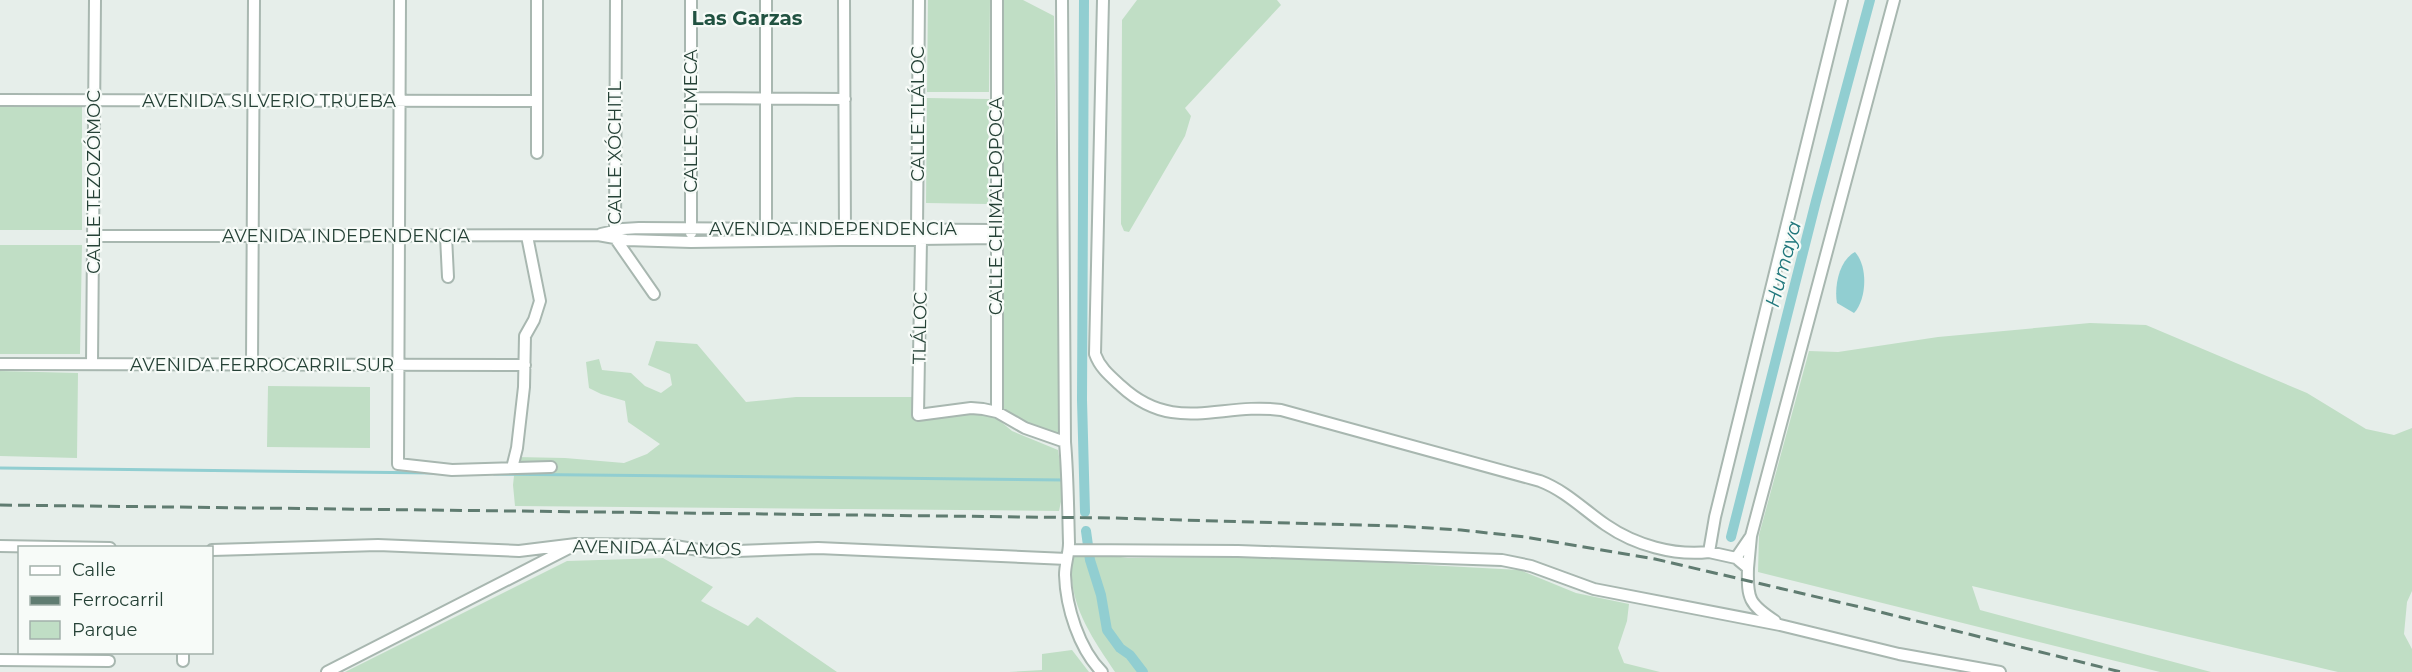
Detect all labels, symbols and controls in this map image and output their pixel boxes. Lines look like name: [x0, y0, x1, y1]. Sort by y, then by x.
district label: Las Garzas: [692, 6, 803, 30]
street label: CALLE TLÁLOC: [907, 46, 929, 182]
street label: CALLE OLMECA: [680, 49, 702, 193]
street label: CALLE XÓCHITL: [604, 81, 626, 225]
street label: CALLE TEZOZÓMOC: [83, 90, 105, 274]
street label: AVENIDA SILVERIO TRUEBA: [142, 90, 396, 112]
street label: CALLE CHIMALPOPOCA: [985, 97, 1007, 315]
street label: AVENIDA INDEPENDENCIA: [709, 218, 957, 240]
water label: Humaya: [1760, 218, 1806, 310]
street label: AVENIDA INDEPENDENCIA: [222, 225, 470, 247]
street label: TLÁLOC: [908, 292, 932, 364]
street label: AVENIDA FERROCARRIL SUR: [130, 354, 394, 376]
street label: AVENIDA ÁLAMOS: [572, 536, 742, 560]
legend: [18, 546, 213, 654]
text: Calle: [72, 559, 116, 581]
text: Ferrocarril: [72, 589, 164, 611]
text: Parque: [72, 619, 138, 641]

